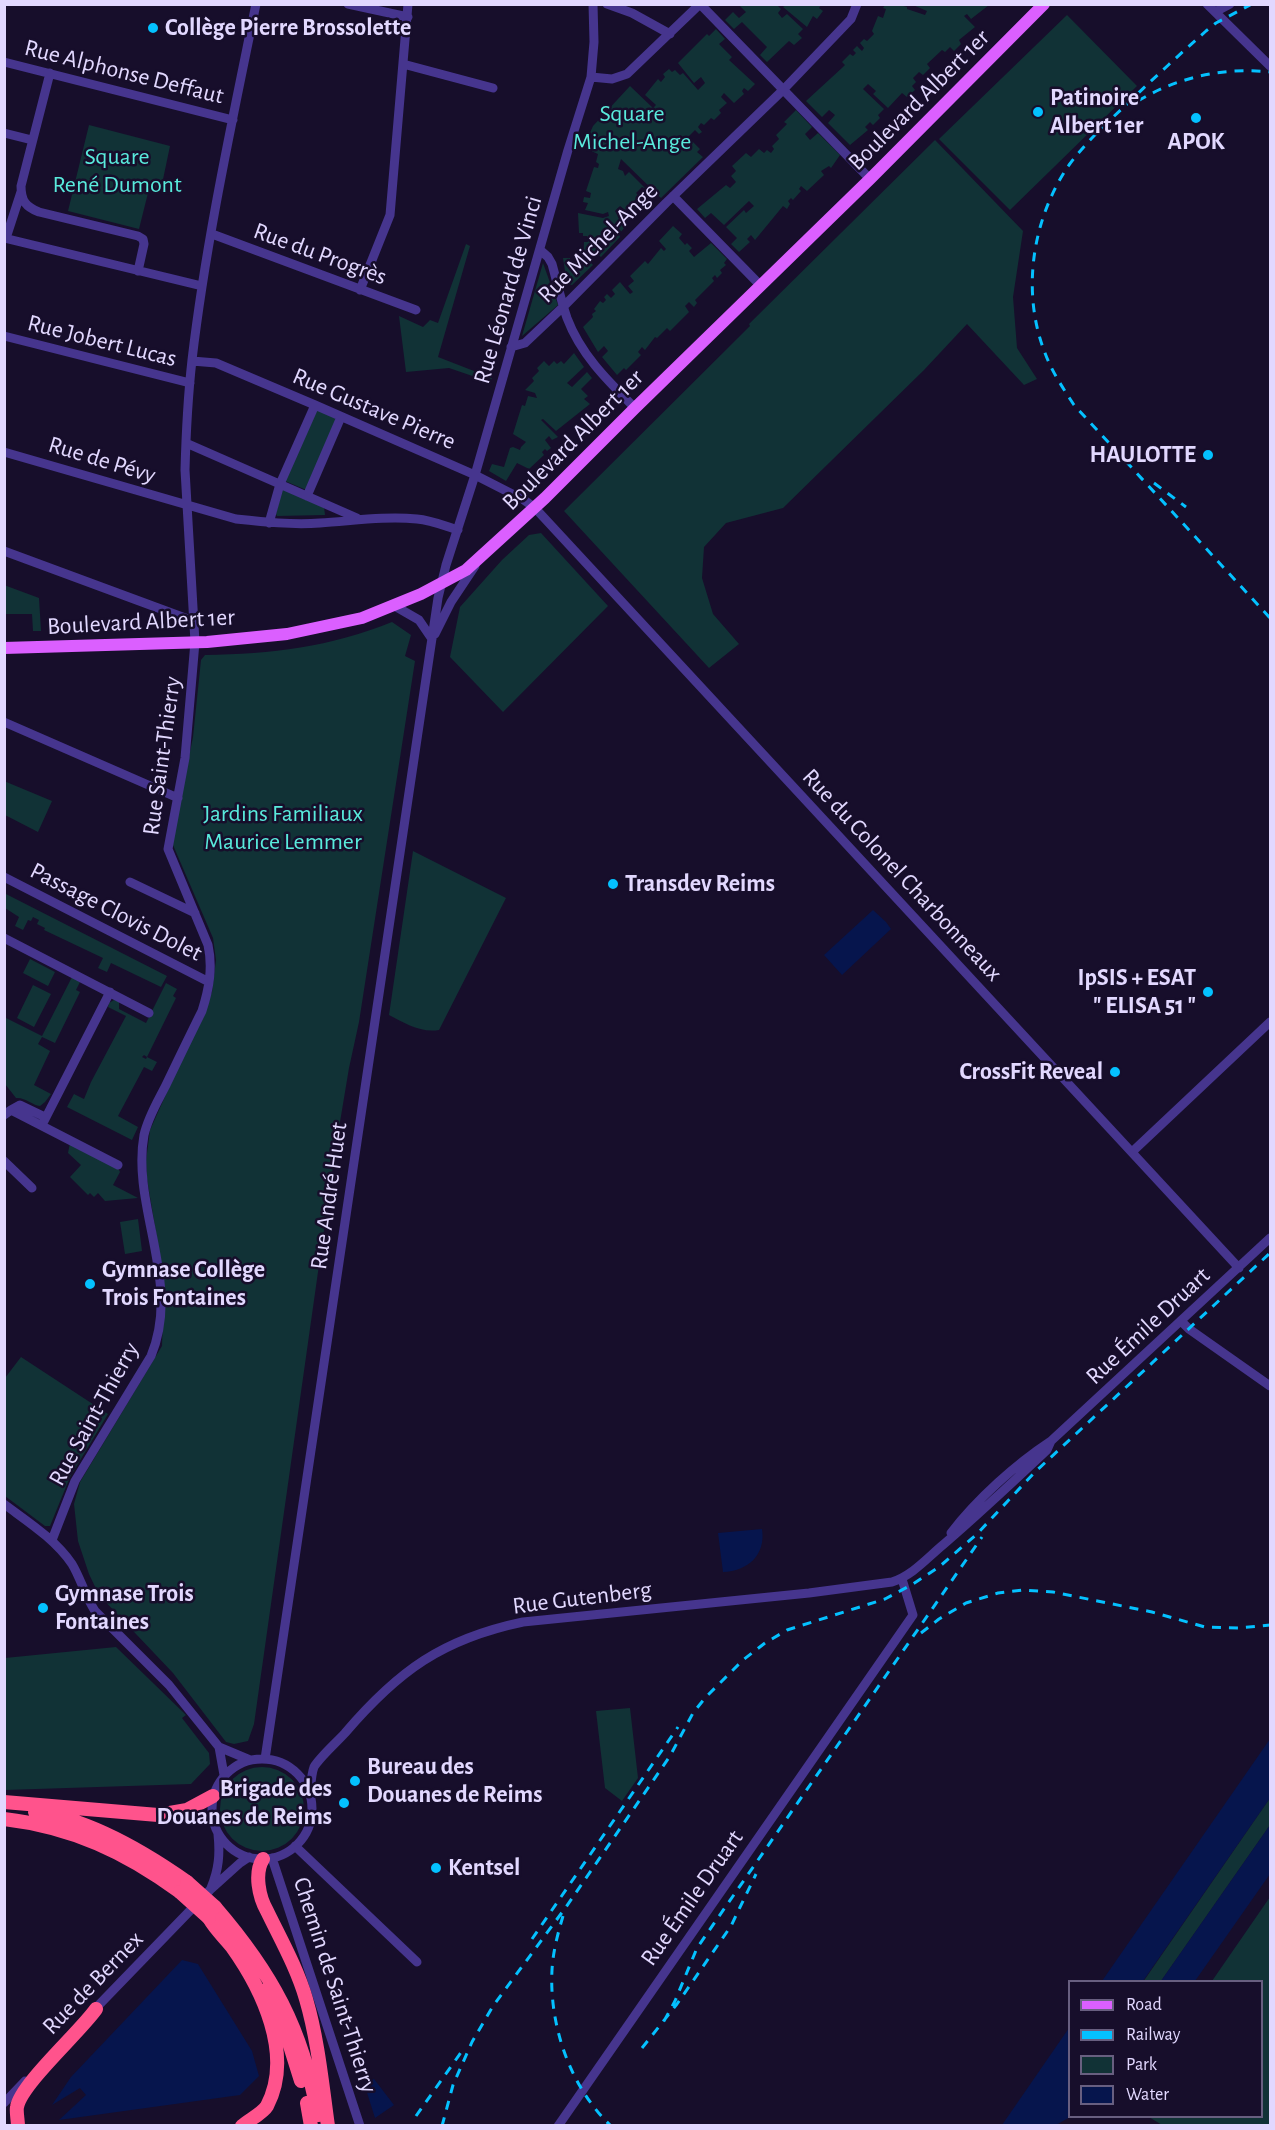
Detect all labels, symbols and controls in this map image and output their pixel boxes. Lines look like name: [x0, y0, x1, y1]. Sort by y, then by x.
place label: Collège Pierre Brossolette: [165, 14, 411, 42]
marker: Collège Pierre Brossolette: [146, 21, 160, 35]
street label: Boulevard Albert 1er: [842, 23, 996, 177]
street label: Rue Alphonse Deffaut: [21, 33, 227, 111]
place label: Patinoire Albert 1er: [1050, 84, 1143, 140]
park label: Square Michel-Ange: [573, 100, 691, 156]
marker: Patinoire Albert 1er: [1031, 105, 1045, 119]
marker: APOK: [1189, 111, 1203, 125]
place label: APOK: [1168, 128, 1224, 156]
park label: Square René Dumont: [52, 143, 182, 199]
street label: Rue Michel-Ange: [532, 177, 664, 309]
street label: Rue Léonard de Vinci: [467, 193, 549, 387]
street label: Rue du Progrès: [249, 217, 391, 291]
street label: Rue Jobert Lucas: [24, 309, 180, 373]
street label: Rue Gustave Pierre: [288, 362, 460, 456]
street label: Boulevard Albert 1er: [496, 363, 650, 517]
street label: Rue de Pévy: [45, 430, 159, 490]
place label: HAULOTTE: [1090, 441, 1196, 469]
marker: HAULOTTE: [1201, 448, 1215, 462]
street label: Boulevard Albert 1er: [46, 603, 236, 641]
street label: Rue Saint-Thierry: [137, 675, 187, 837]
street label: Rue du Colonel Charbonneaux: [796, 763, 1008, 987]
park label: Jardins Familiaux Maurice Lemmer: [203, 800, 363, 856]
street label: Passage Clovis Dolet: [25, 856, 207, 968]
place label: Transdev Reims: [625, 870, 775, 898]
marker: Transdev Reims: [606, 877, 620, 891]
place label: IpSIS + ESAT " ELISA 51 ": [1078, 964, 1196, 1020]
marker: IpSIS + ESAT " ELISA 51 ": [1201, 985, 1215, 999]
place label: CrossFit Reveal: [960, 1058, 1103, 1086]
marker: CrossFit Reveal: [1108, 1065, 1122, 1079]
street label: Rue André Huet: [304, 1121, 354, 1271]
place label: Gymnase Collège Trois Fontaines: [102, 1256, 265, 1312]
street label: Rue Émile Druart: [1080, 1261, 1216, 1391]
marker: Gymnase Collège Trois Fontaines: [83, 1277, 97, 1291]
street label: Rue Saint-Thierry: [43, 1337, 145, 1491]
street label: Rue Gutenberg: [511, 1575, 653, 1621]
place label: Gymnase Trois Fontaines: [55, 1580, 194, 1636]
marker: Gymnase Trois Fontaines: [36, 1601, 50, 1615]
place label: Bureau des Douanes de Reims: [367, 1753, 542, 1809]
marker: Bureau des Douanes de Reims: [348, 1774, 362, 1788]
place label: Brigade des Douanes de Reims: [157, 1775, 332, 1831]
marker: Brigade des Douanes de Reims: [337, 1796, 351, 1810]
street label: Rue Émile Druart: [635, 1825, 749, 1971]
place label: Kentsel: [448, 1854, 520, 1882]
marker: Kentsel: [429, 1861, 443, 1875]
street label: Chemin de Saint-Thierry: [287, 1874, 383, 2096]
street label: Rue de Bernex: [36, 1925, 150, 2041]
legend: [1068, 1980, 1263, 2118]
text: Road: [1126, 1996, 1162, 2014]
text: Railway: [1126, 2026, 1180, 2044]
text: Park: [1126, 2056, 1157, 2074]
text: Water: [1126, 2086, 1169, 2104]

